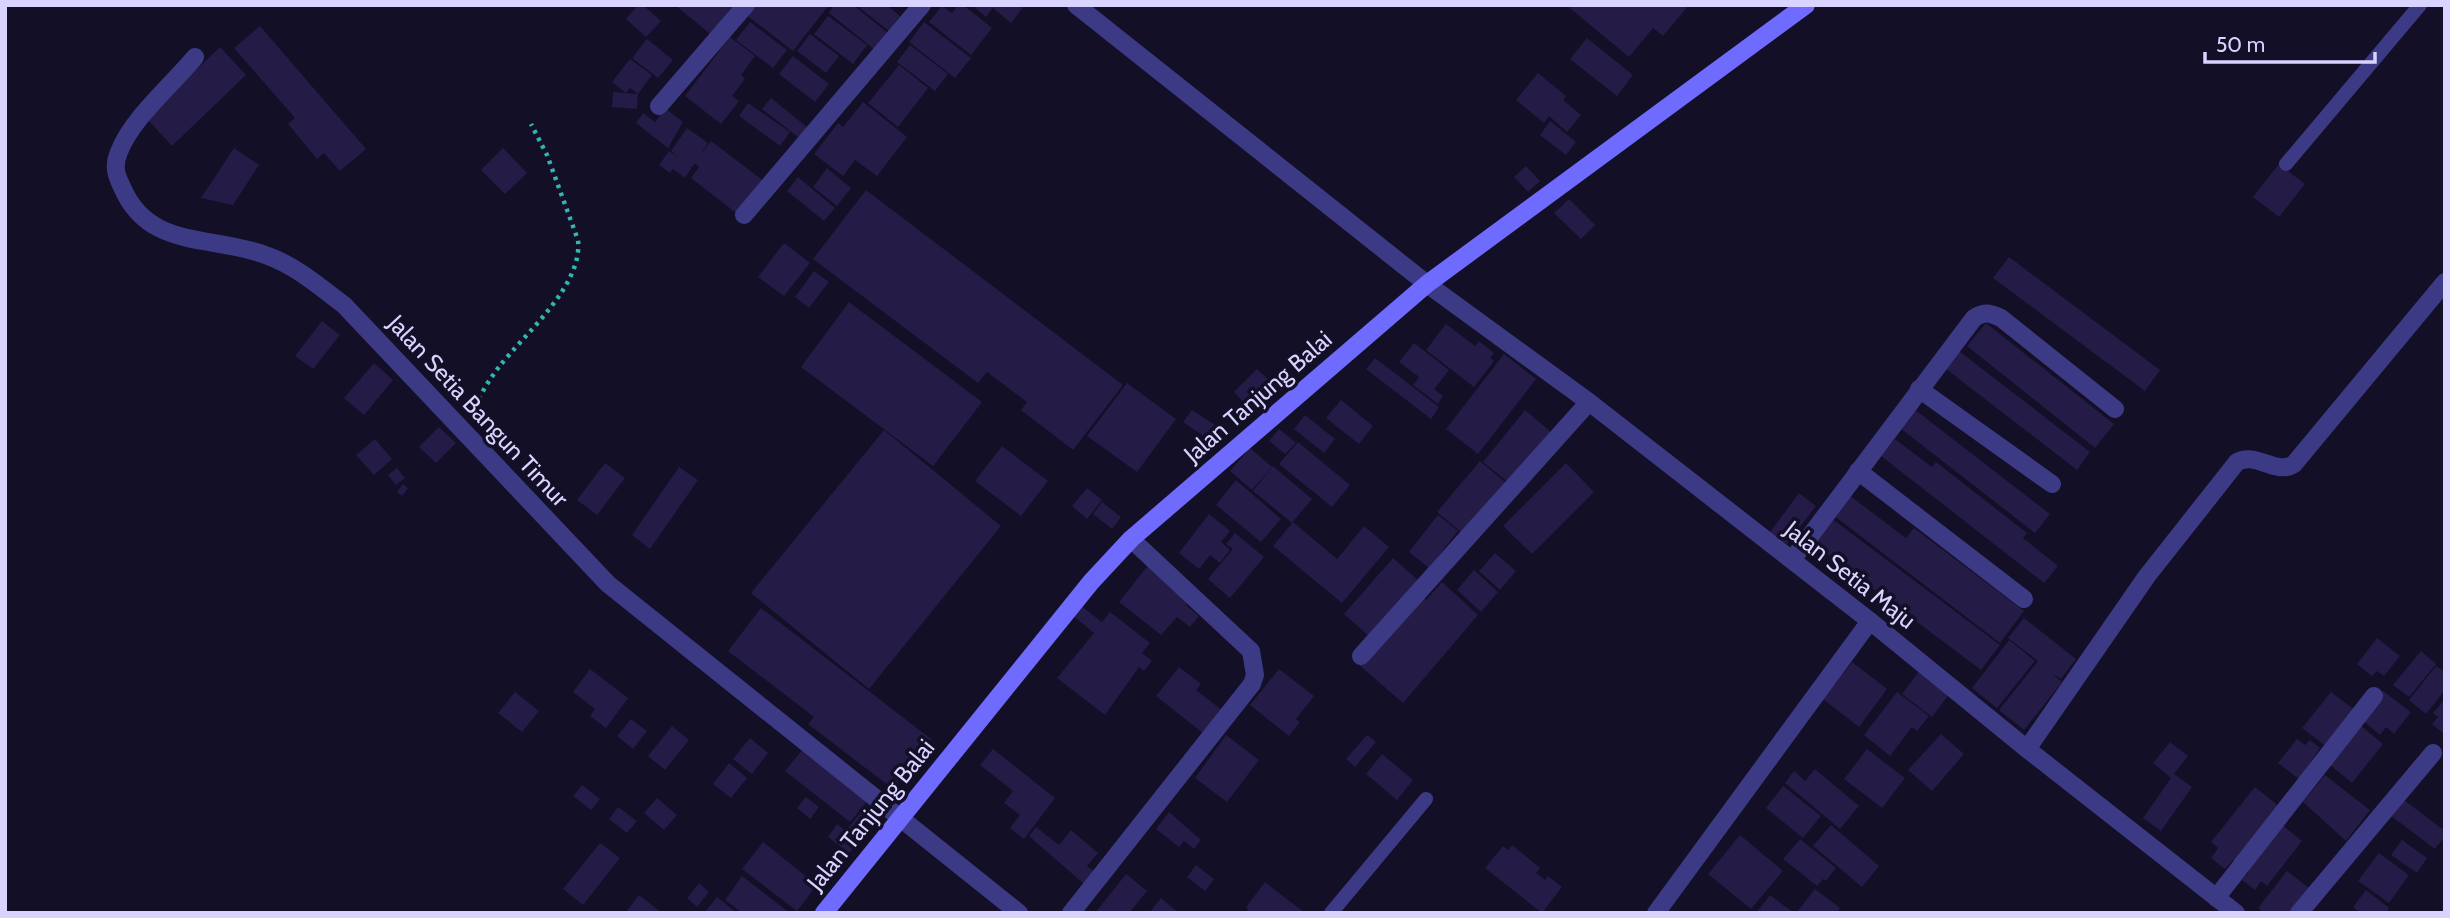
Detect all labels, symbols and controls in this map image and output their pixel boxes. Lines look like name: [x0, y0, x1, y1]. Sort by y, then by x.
scale bar: [2205, 21, 2375, 65]
text: 50 m: [2216, 32, 2265, 57]
street label: Jalan Setia Bangun Timur: [381, 308, 575, 513]
street label: Jalan Tanjung Balai: [1177, 325, 1337, 469]
street label: Jalan Setia Maju: [1778, 514, 1922, 635]
street label: Jalan Tanjung Balai: [800, 733, 940, 897]

